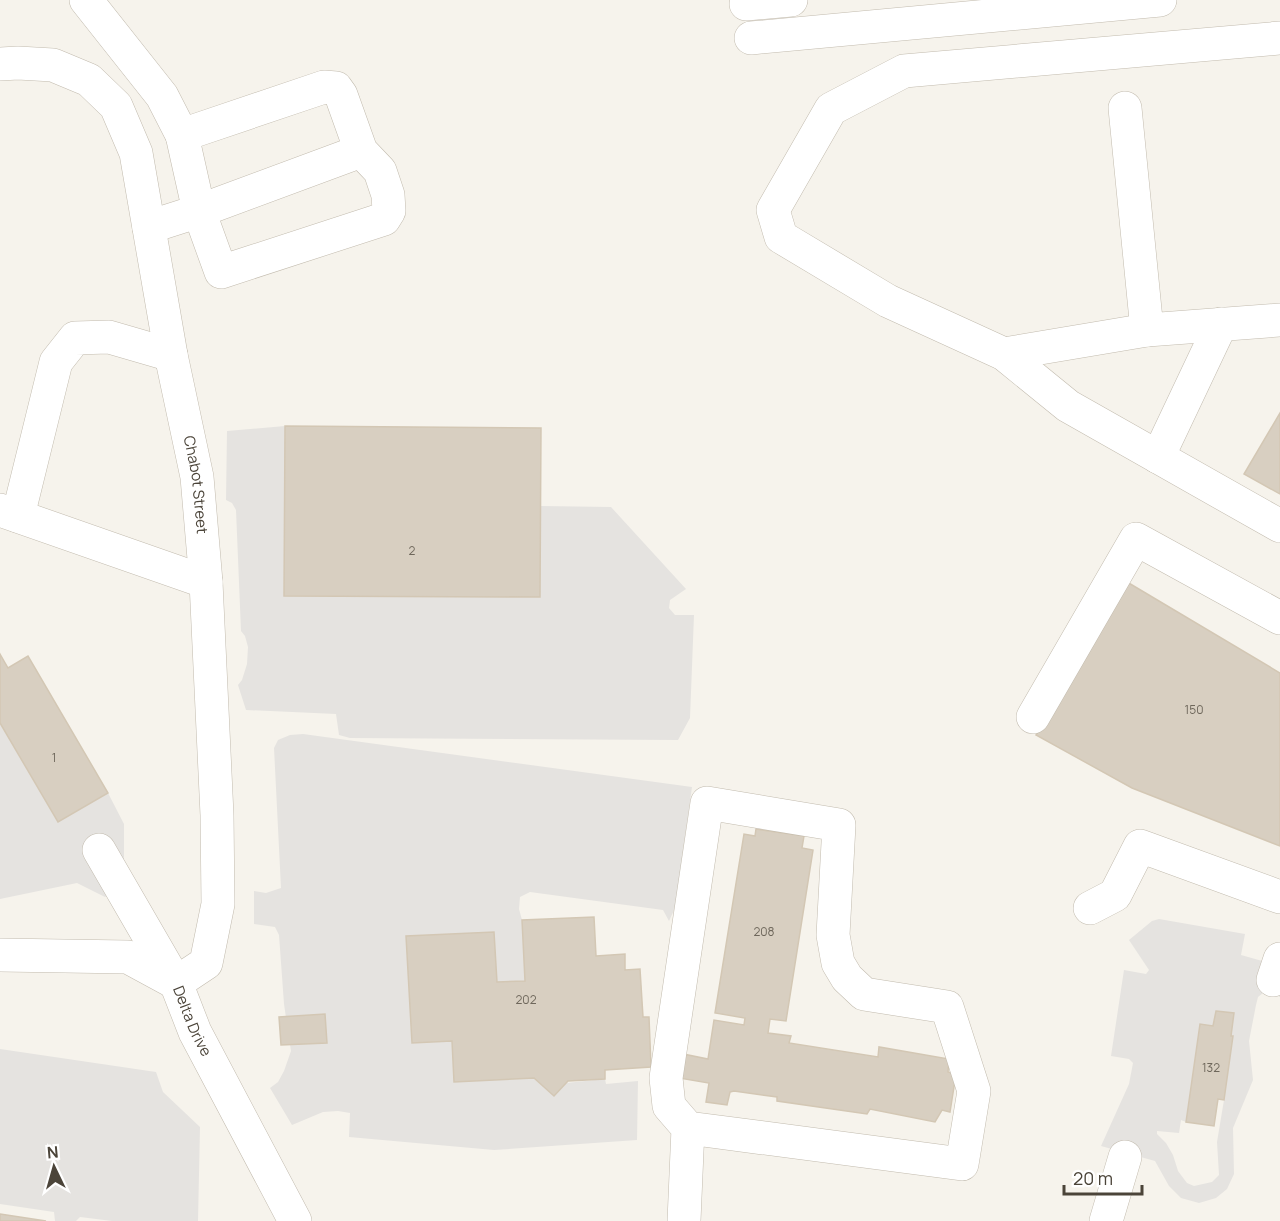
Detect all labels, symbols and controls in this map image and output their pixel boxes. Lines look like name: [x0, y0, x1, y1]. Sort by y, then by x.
street label: Chabot Street: [178, 434, 213, 535]
house number: 2: [409, 542, 416, 559]
house number: 150: [1185, 701, 1203, 718]
house number: 1: [52, 749, 56, 766]
house number: 208: [753, 923, 775, 940]
street label: Delta Drive: [168, 983, 217, 1060]
house number: 202: [515, 991, 537, 1008]
house number: 132: [1202, 1059, 1220, 1076]
north arrow: [24, 1137, 84, 1197]
text: N: [46, 1141, 59, 1164]
scale bar: [1064, 1158, 1142, 1196]
text: 20 m: [1073, 1166, 1113, 1190]

